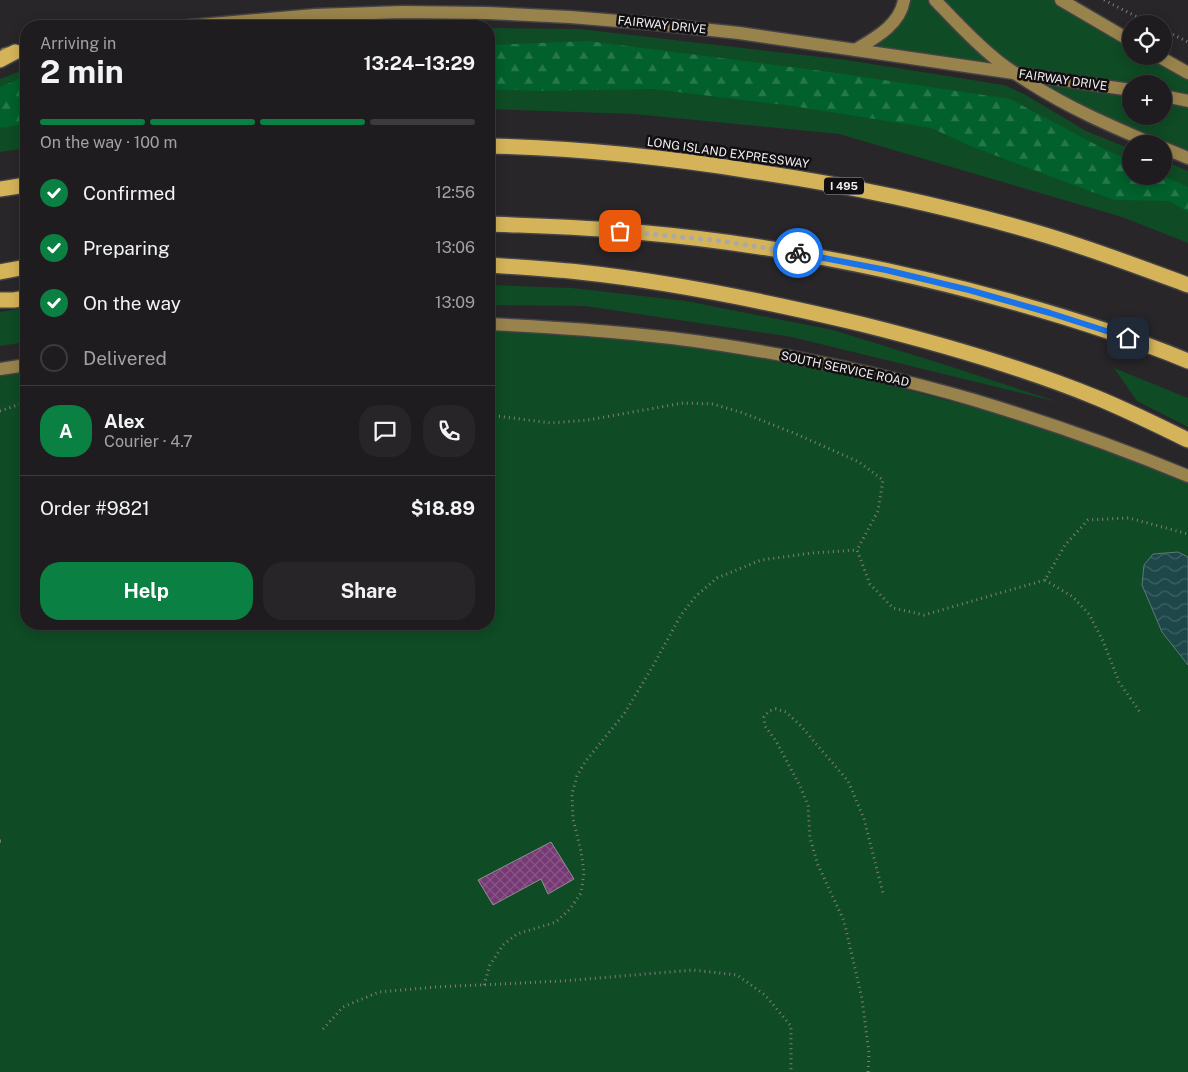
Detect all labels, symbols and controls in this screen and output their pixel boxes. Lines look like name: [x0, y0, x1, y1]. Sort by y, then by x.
street label: FAIRWAY DRIVE: [617, 13, 707, 37]
map controls: [1122, 15, 1172, 185]
button: locate: [1122, 15, 1172, 65]
text: Arriving in: [40, 34, 116, 53]
text: 13:24–13:29: [363, 52, 475, 74]
text: 2 min: [40, 53, 124, 90]
street label: FAIRWAY DRIVE: [1018, 67, 1108, 93]
button: +: [1122, 75, 1172, 125]
text: On the way · 100 m: [40, 133, 177, 152]
street label: LONG ISLAND EXPRESSWAY: [646, 135, 811, 171]
button: −: [1122, 135, 1172, 185]
road number: I 495: [824, 178, 864, 195]
icon: check: [40, 179, 68, 207]
text: Confirmed: [83, 182, 176, 204]
text: 12:56: [435, 183, 475, 202]
pin: [599, 210, 641, 252]
icon: bag: [606, 217, 634, 245]
courier: [773, 228, 823, 278]
icon: check: [40, 234, 68, 262]
text: Preparing: [83, 237, 170, 259]
text: 13:06: [435, 238, 475, 257]
icon: bike: [784, 239, 812, 267]
icon: check: [40, 289, 68, 317]
text: On the way: [83, 292, 181, 314]
text: 13:09: [435, 293, 475, 312]
pin: [1107, 317, 1149, 359]
icon: home: [1114, 324, 1142, 352]
text: Delivered: [83, 347, 167, 369]
street label: SOUTH SERVICE ROAD: [780, 349, 910, 389]
button: chat: [359, 405, 411, 457]
button: phone: [423, 405, 475, 457]
text: Alex: [104, 410, 145, 432]
text: A: [59, 420, 73, 442]
text: Courier · 4.7: [104, 432, 193, 451]
text: Order #9821: [40, 497, 150, 519]
text: $18.89: [411, 497, 475, 519]
button: Help: [40, 562, 253, 620]
button: Share: [263, 562, 475, 620]

